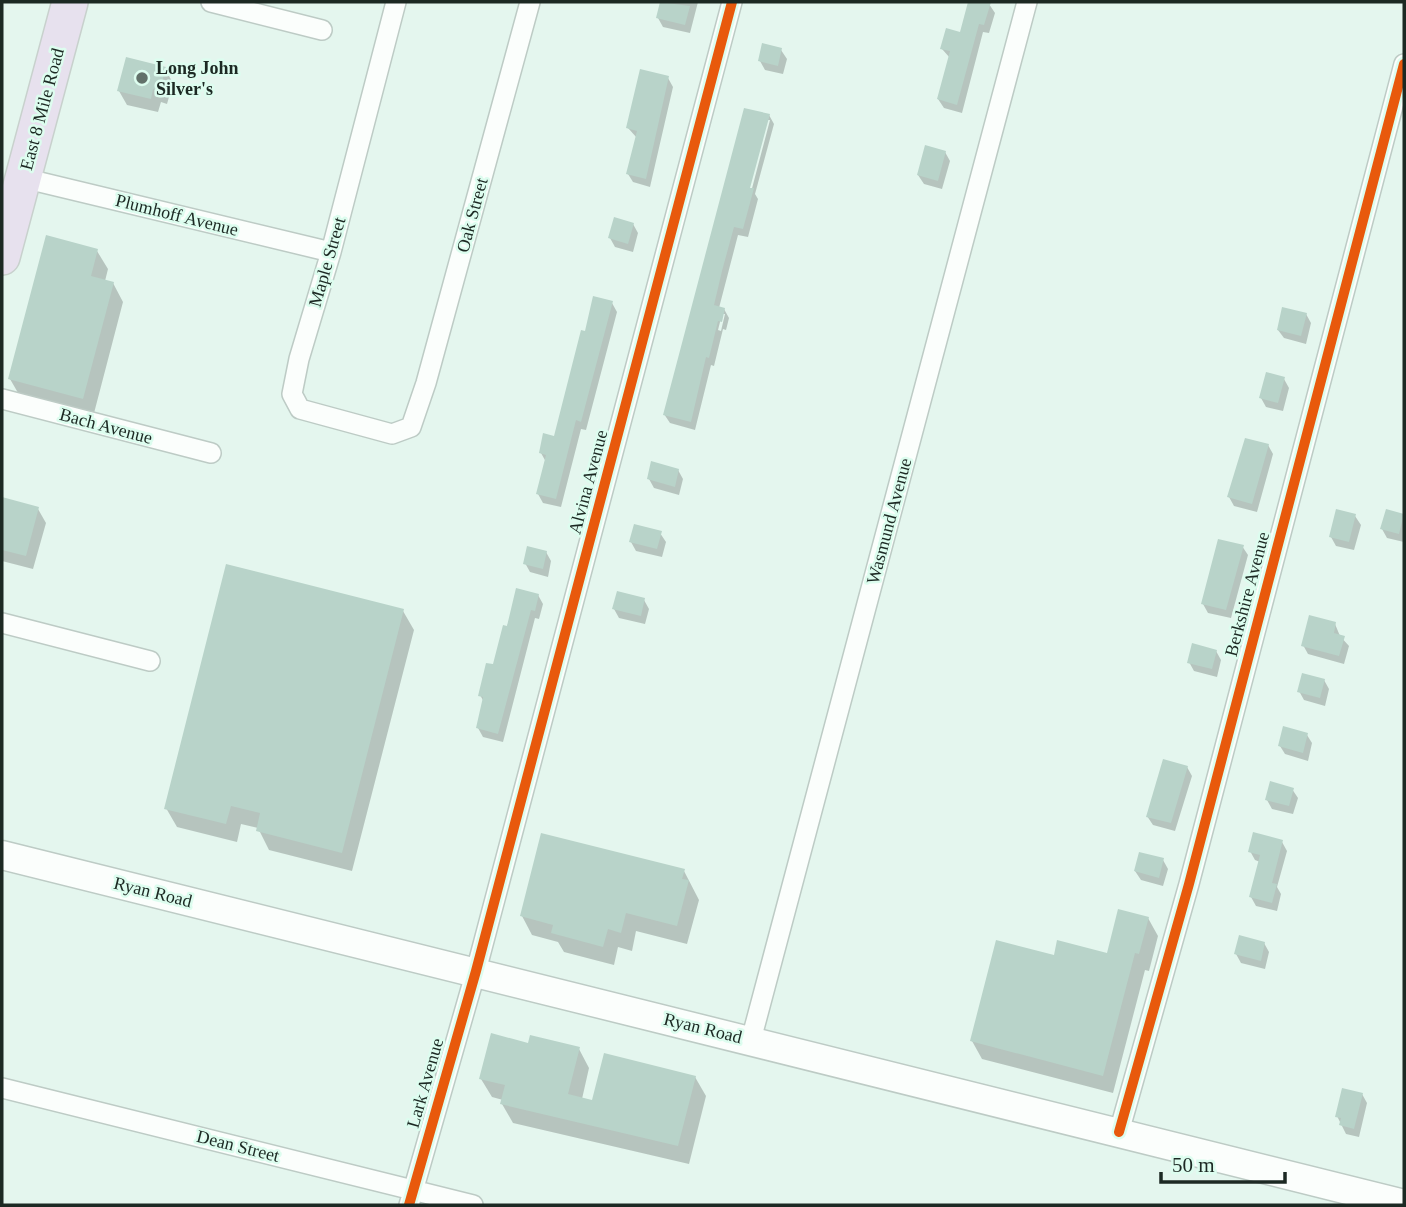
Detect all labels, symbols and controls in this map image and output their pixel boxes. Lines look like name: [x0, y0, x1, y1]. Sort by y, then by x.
street label: East 8 Mile Road: [16, 46, 68, 172]
place label: Long John Silver's: [156, 58, 239, 99]
marker: Long John Silver's: [134, 70, 150, 86]
street label: Oak Street: [452, 175, 492, 255]
street label: Plumhoff Avenue: [114, 190, 240, 240]
street label: Maple Street: [305, 215, 349, 309]
street label: Bach Avenue: [57, 404, 155, 448]
street label: Alvina Avenue: [564, 428, 612, 536]
street label: Wasmund Avenue: [863, 456, 915, 586]
street label: Berkshire Avenue: [1221, 530, 1273, 658]
street label: Ryan Road: [112, 873, 194, 911]
street label: Ryan Road: [662, 1009, 744, 1047]
street label: Lark Avenue: [403, 1036, 447, 1130]
street label: Dean Street: [195, 1126, 281, 1166]
scale bar: [1161, 1140, 1285, 1184]
text: 50 m: [1172, 1153, 1215, 1177]

